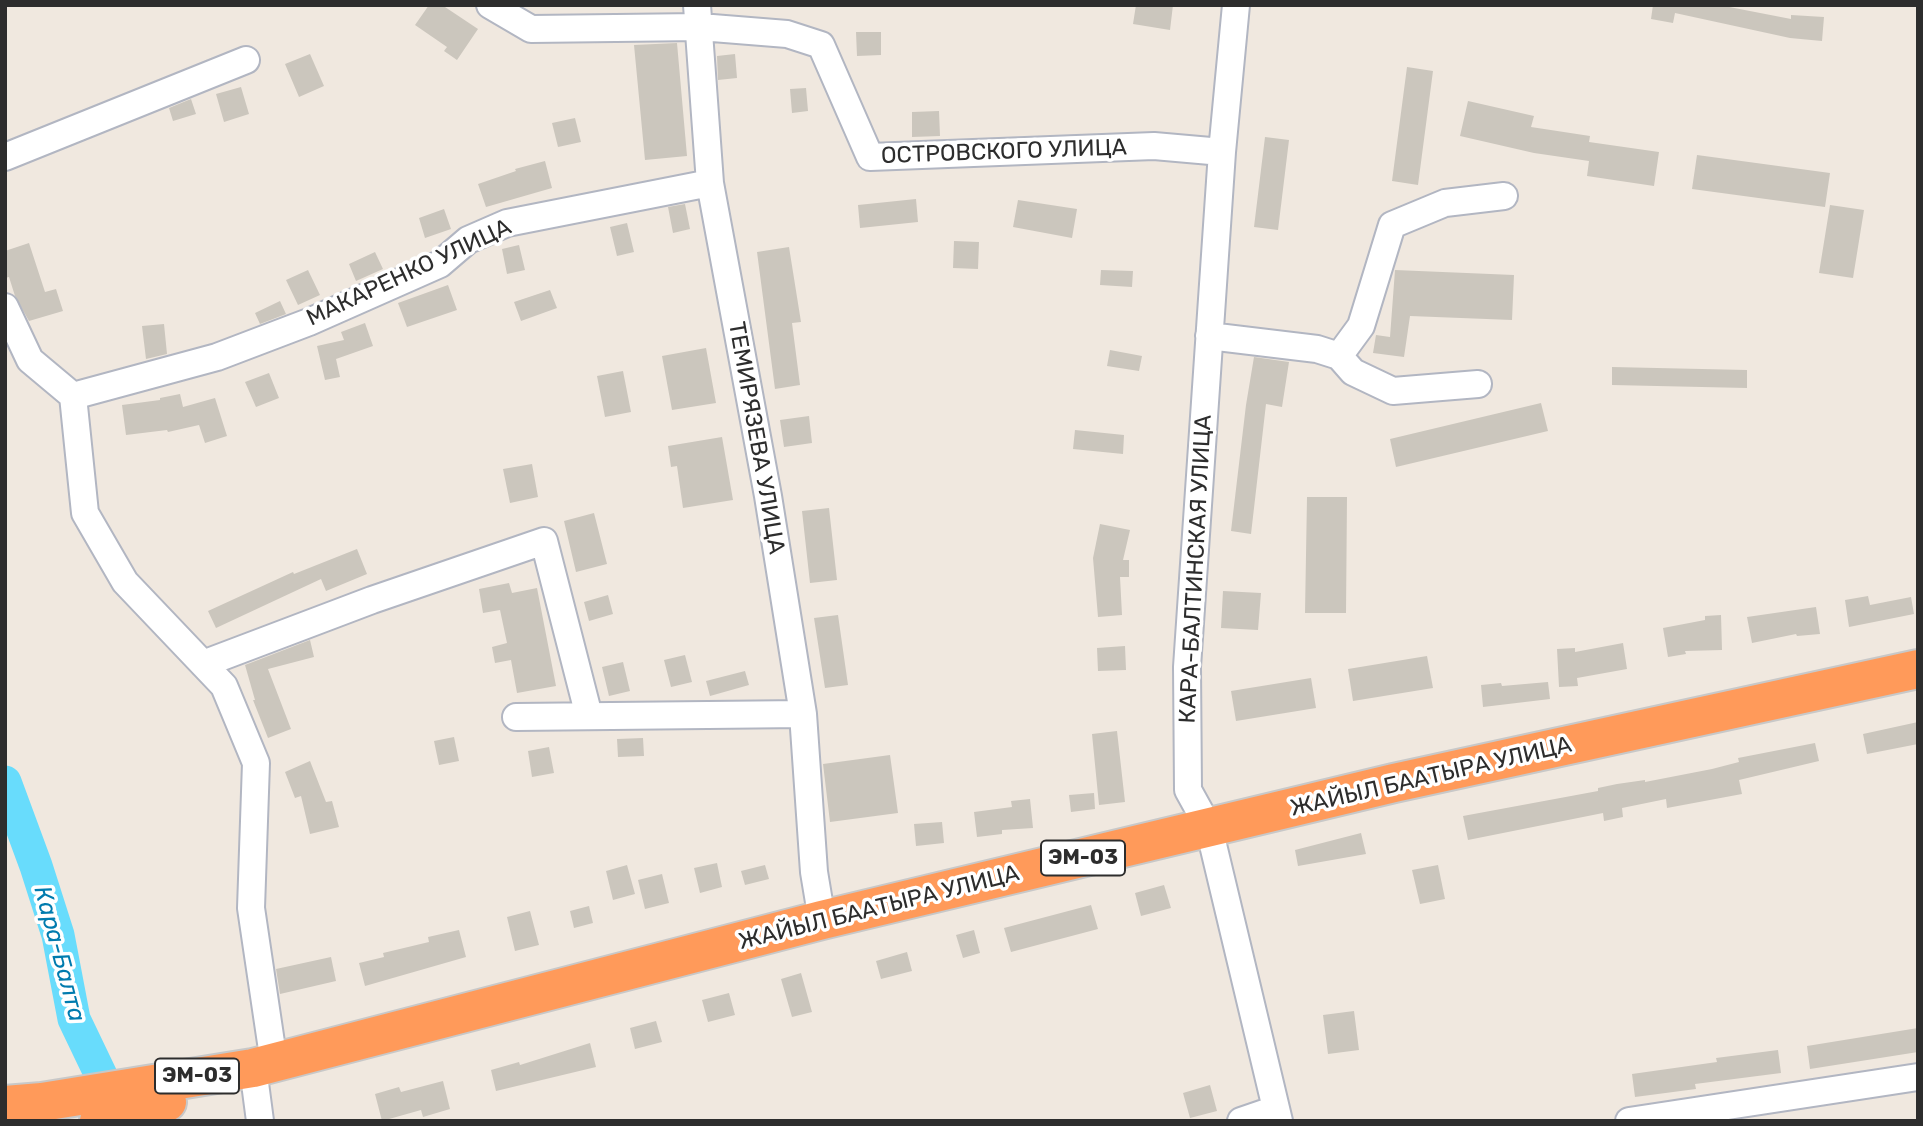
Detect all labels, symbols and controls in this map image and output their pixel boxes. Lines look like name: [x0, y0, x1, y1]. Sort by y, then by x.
street label: ОСТРОВСКОГО УЛИЦА: [881, 134, 1127, 170]
street label: МАКАРЕНКО УЛИЦА: [302, 213, 516, 333]
street label: ТЕМИРЯЗЕВА УЛИЦА: [722, 320, 790, 556]
street label: КАРА-БАЛТИНСКАЯ УЛИЦА: [1174, 414, 1218, 724]
street label: ЖАЙЫЛ БААТЫРА УЛИЦА: [1288, 731, 1574, 823]
road number: ЭМ-03: [1041, 840, 1125, 876]
street label: ЖАЙЫЛ БААТЫРА УЛИЦА: [736, 860, 1022, 956]
water label: Кара-Балта: [27, 883, 91, 1025]
road number: ЭМ-03: [155, 1058, 239, 1094]

